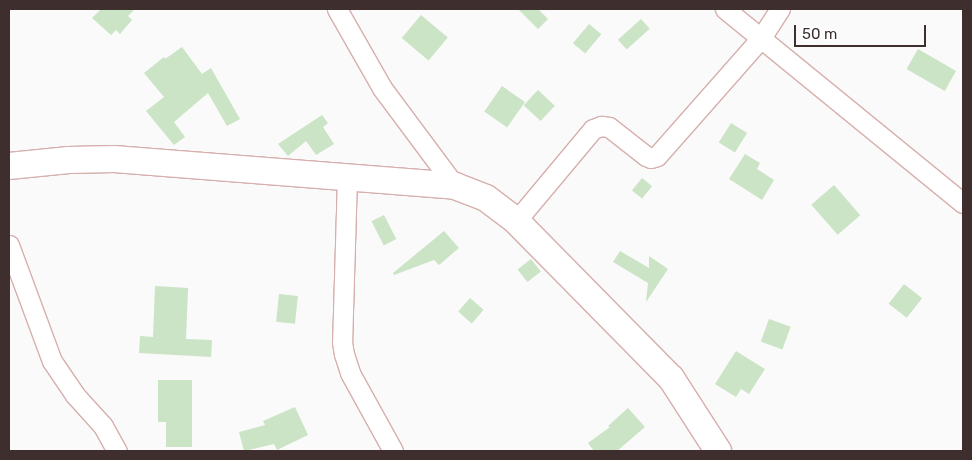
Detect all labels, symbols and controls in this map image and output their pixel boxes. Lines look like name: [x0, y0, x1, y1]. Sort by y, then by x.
scale bar: [797, 15, 930, 47]
text: 50 m: [802, 25, 837, 43]

